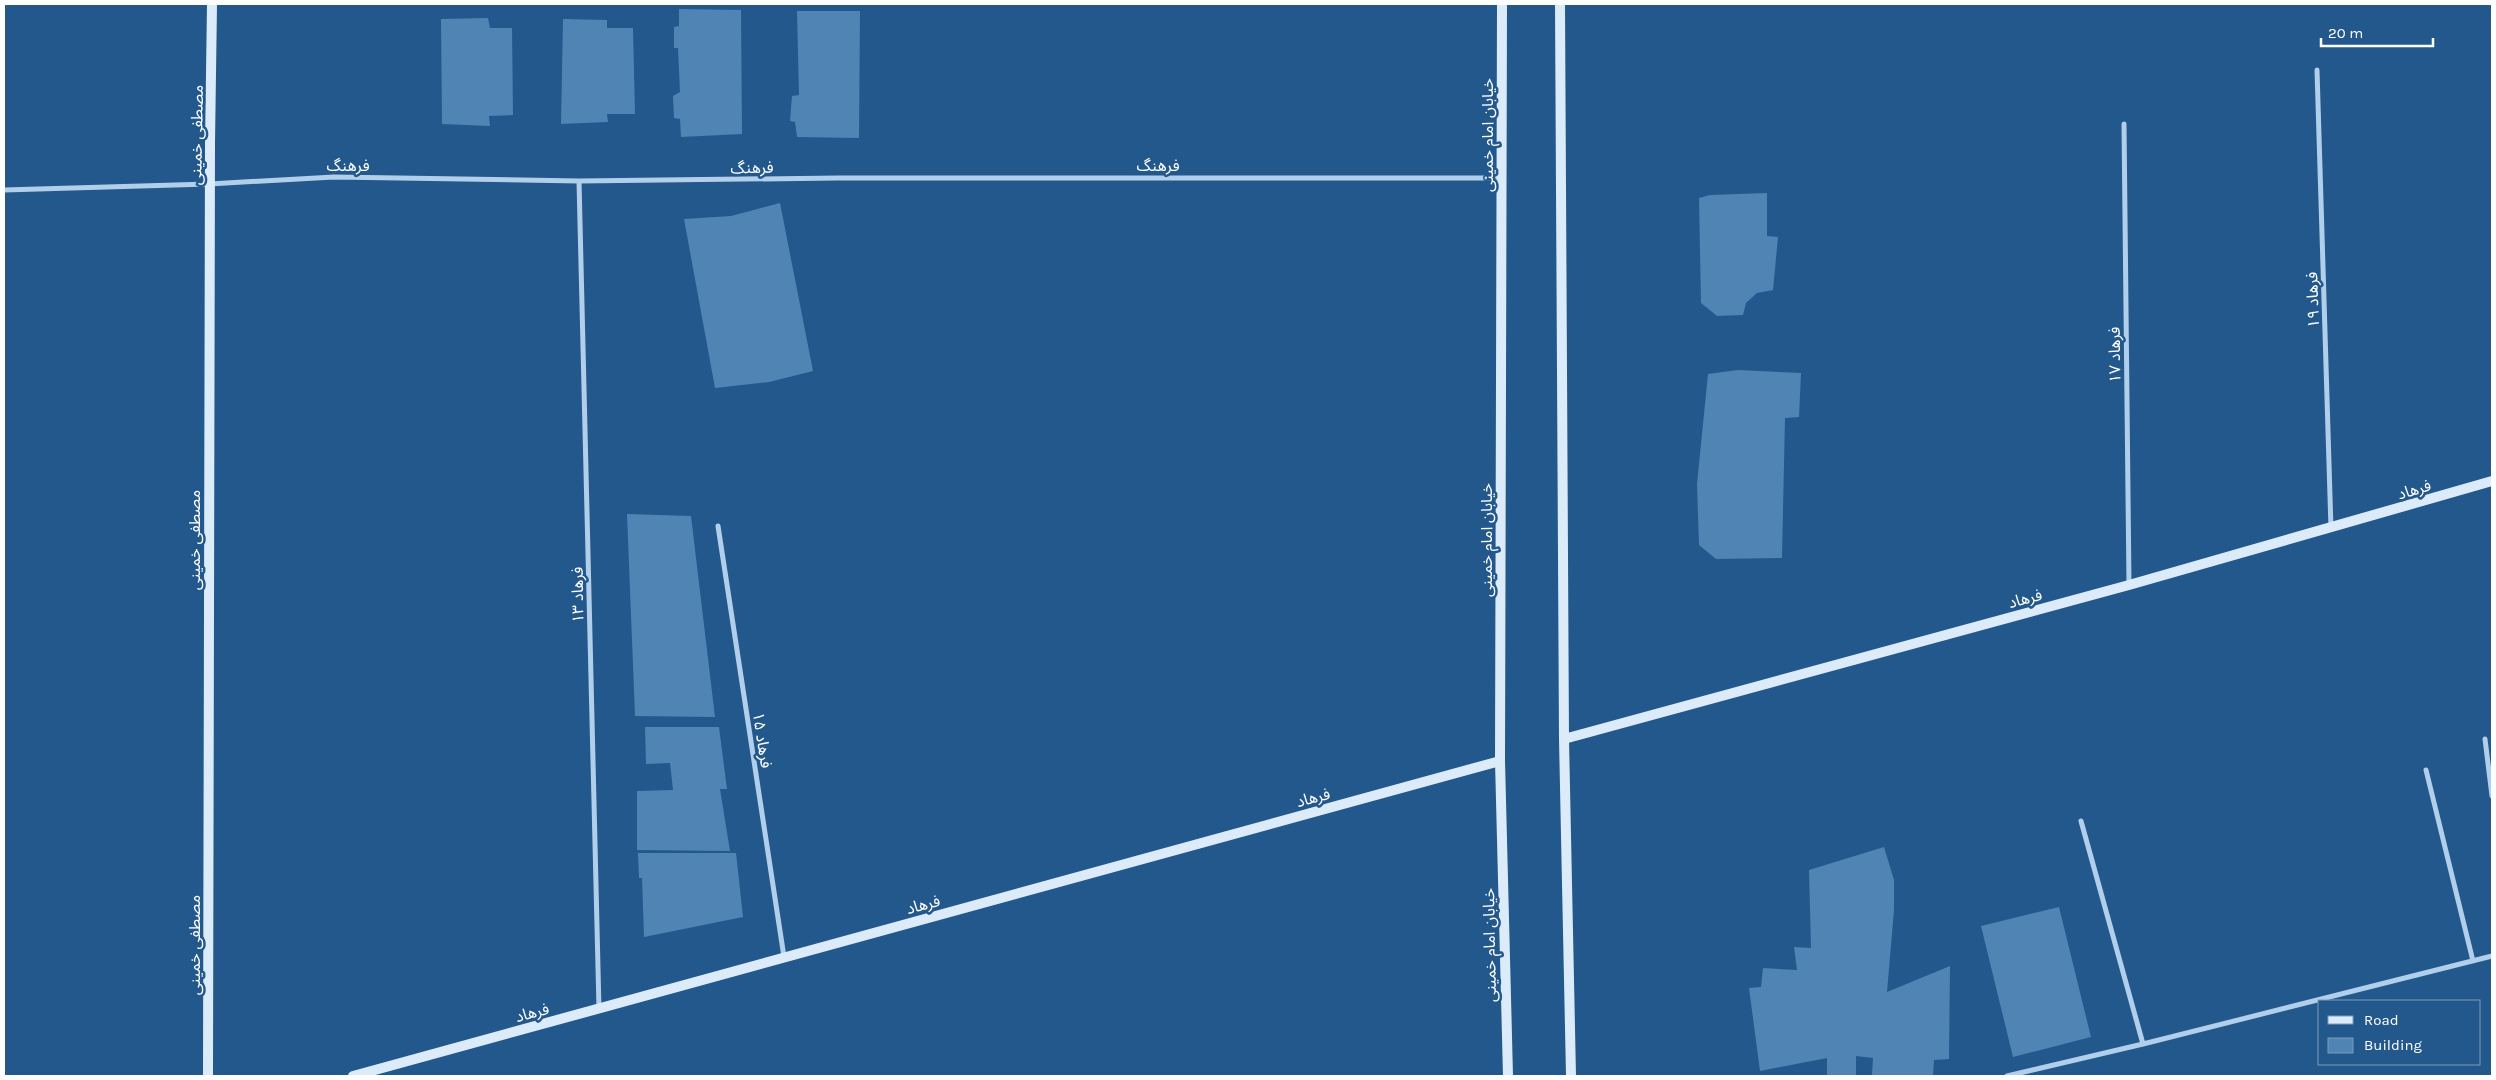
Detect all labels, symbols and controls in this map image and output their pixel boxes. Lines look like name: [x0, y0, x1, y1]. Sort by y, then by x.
scale bar: [2321, 15, 2434, 47]
text: 20 m: [2328, 24, 2363, 42]
street label: خیابان امام خمینی: [1478, 78, 1500, 192]
street label: مصطفی خمینی: [186, 85, 207, 185]
street label: فرهنگ: [326, 156, 370, 175]
street label: فرهنگ: [1136, 156, 1180, 175]
street label: فرهنگ: [730, 158, 774, 177]
street label: فرهاد ۱۹: [2302, 271, 2323, 329]
street label: فرهاد ۱۷: [2105, 327, 2124, 383]
street label: فرهاد: [2395, 475, 2433, 504]
street label: خیابان امام خمینی: [1477, 483, 1499, 597]
street label: مصطفی خمینی: [185, 490, 204, 590]
street label: فرهاد ۱۳: [568, 567, 587, 623]
street label: فرهاد: [2006, 585, 2044, 612]
street label: فرهاد ۱۵: [749, 711, 776, 769]
street label: فرهاد: [1294, 784, 1332, 811]
street label: خیابان امام خمینی: [1479, 888, 1503, 1002]
street label: فرهاد: [904, 891, 942, 918]
street label: مصطفی خمینی: [185, 895, 204, 995]
street label: فرهاد: [513, 999, 551, 1026]
legend: [2318, 1000, 2481, 1065]
text: Road: [2364, 1011, 2399, 1029]
text: Building: [2364, 1036, 2422, 1054]

